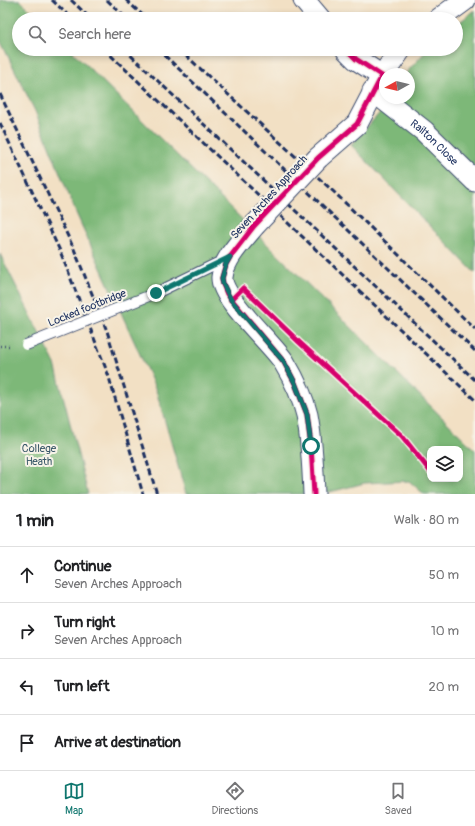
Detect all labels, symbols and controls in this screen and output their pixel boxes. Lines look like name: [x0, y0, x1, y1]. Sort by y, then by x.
search box: [12, 12, 463, 56]
icon: search: [26, 23, 48, 45]
text: Search here: [58, 25, 131, 44]
north arrow: [379, 68, 415, 104]
street label: Railton Close: [408, 117, 461, 168]
street label: Seven Arches Approach: [228, 152, 310, 242]
route end: [147, 284, 165, 302]
street label: Locked footbridge: [46, 286, 128, 330]
route start: [302, 437, 320, 455]
park label: College Heath: [22, 442, 57, 468]
map controls: [427, 446, 463, 482]
button: layers: [427, 446, 463, 482]
text: 1 min: [16, 510, 54, 531]
text: Walk · 80 m: [394, 512, 459, 528]
text: Continue: [54, 557, 112, 576]
icon: ahead: [16, 564, 38, 586]
text: 50 m: [429, 567, 459, 583]
text: Seven Arches Approach: [54, 576, 182, 592]
text: Turn right: [54, 613, 115, 632]
icon: right: [16, 620, 38, 642]
text: 10 m: [431, 623, 459, 639]
text: Seven Arches Approach: [54, 632, 182, 648]
icon: left: [16, 676, 38, 698]
text: Turn left: [54, 677, 110, 696]
text: 20 m: [428, 679, 459, 695]
icon: arrive: [16, 732, 38, 754]
text: Arrive at destination: [54, 733, 181, 752]
tab: Map: [63, 780, 85, 817]
tab: Directions: [211, 780, 258, 817]
tab: Saved: [385, 780, 412, 817]

